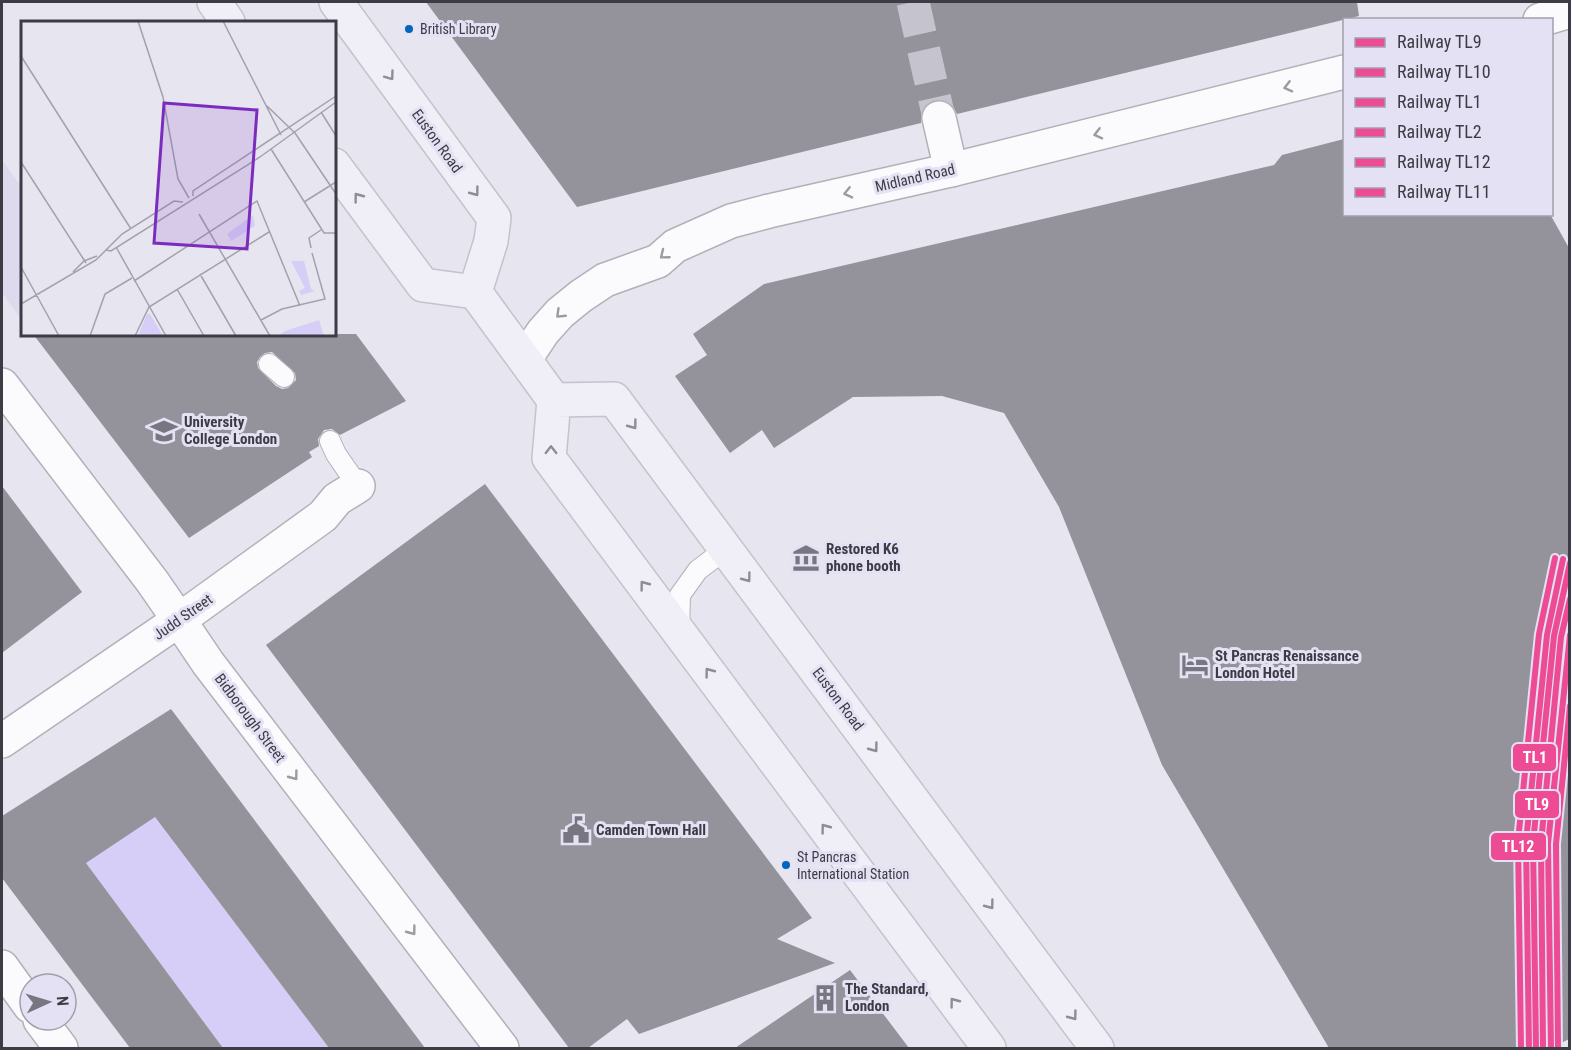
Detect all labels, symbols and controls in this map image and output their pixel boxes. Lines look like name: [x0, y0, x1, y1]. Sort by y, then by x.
legend: [1343, 18, 1553, 216]
inset map: [21, 21, 336, 336]
place label: British Library: [420, 21, 497, 37]
marker: British Library: [403, 23, 415, 35]
text: Railway TL9: [1397, 31, 1482, 52]
text: Railway TL10: [1397, 61, 1491, 82]
one-way arrow: [383, 70, 394, 81]
one-way arrow: [1283, 79, 1293, 92]
text: Railway TL1: [1397, 91, 1482, 112]
street label: Euston Road: [408, 106, 466, 176]
text: Railway TL2: [1397, 121, 1482, 142]
one-way arrow: [1094, 126, 1104, 139]
text: Railway TL12: [1397, 151, 1491, 172]
street label: Midland Road: [873, 160, 957, 196]
text: Railway TL11: [1397, 181, 1491, 202]
one-way arrow: [468, 185, 479, 196]
one-way arrow: [843, 186, 853, 199]
one-way arrow: [355, 193, 366, 204]
one-way arrow: [660, 247, 671, 258]
one-way arrow: [556, 307, 567, 318]
place label: University College London: [184, 413, 277, 448]
school or university icon: University College London: [149, 416, 179, 446]
one-way arrow: [626, 418, 637, 429]
one-way arrow: [545, 445, 557, 454]
place label: Restored K6 phone booth: [826, 540, 901, 575]
museum icon: Restored K6 phone booth: [791, 543, 821, 573]
one-way arrow: [740, 571, 751, 582]
one-way arrow: [640, 581, 651, 592]
street label: Judd Street: [150, 590, 216, 644]
place label: St Pancras Renaissance London Hotel: [1215, 647, 1359, 682]
hotel icon: St Pancras Renaissance London Hotel: [1180, 650, 1210, 680]
street label: Euston Road: [809, 664, 867, 734]
one-way arrow: [705, 667, 716, 678]
street label: Bidborough Street: [211, 670, 289, 766]
one-way arrow: [867, 742, 878, 753]
line badge: TL1: [1512, 743, 1557, 772]
text: TL1: [1523, 748, 1547, 767]
one-way arrow: [287, 769, 298, 780]
line badge: TL9: [1514, 790, 1560, 819]
text: TL9: [1525, 795, 1549, 814]
public building icon: Camden Town Hall: [561, 815, 591, 845]
place label: Camden Town Hall: [596, 821, 706, 839]
one-way arrow: [822, 824, 833, 835]
line badge: TL12: [1490, 832, 1547, 861]
text: TL12: [1502, 837, 1534, 856]
place label: St Pancras International Station: [797, 849, 909, 882]
marker: St Pancras International Station: [780, 859, 792, 871]
one-way arrow: [983, 898, 994, 909]
one-way arrow: [405, 925, 416, 936]
north arrow: [18, 972, 78, 1032]
place label: The Standard, London: [845, 980, 929, 1015]
building icon: The Standard, London: [810, 983, 840, 1013]
text: N: [53, 995, 72, 1007]
one-way arrow: [950, 997, 961, 1008]
one-way arrow: [1066, 1010, 1077, 1021]

